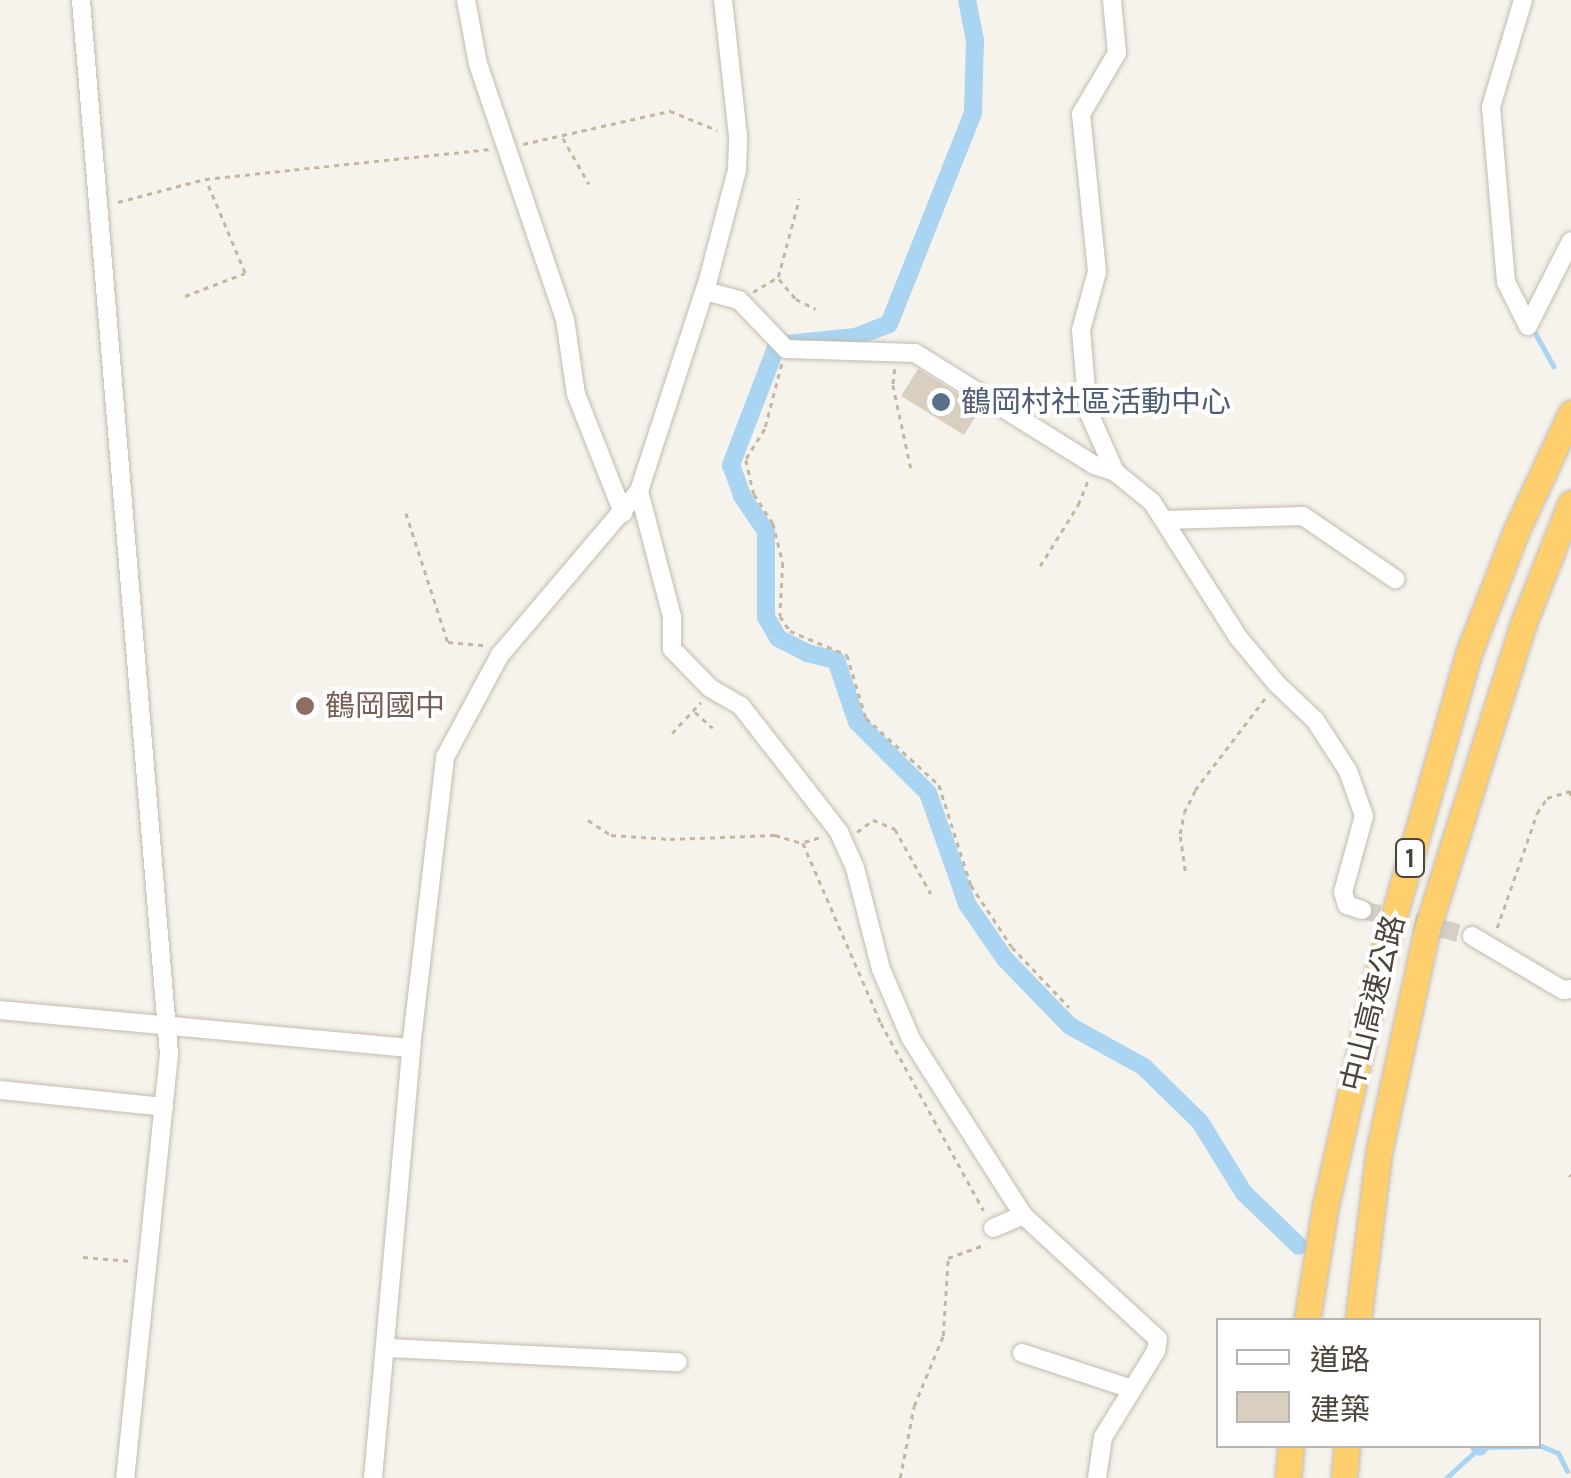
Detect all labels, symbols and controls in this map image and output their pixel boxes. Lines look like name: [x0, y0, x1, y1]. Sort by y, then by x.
place label: 鶴岡村社區活動中心: [961, 384, 1231, 420]
marker: 鶴岡村社區活動中心: [930, 391, 952, 413]
place label: 鶴岡國中: [325, 688, 445, 724]
marker: 鶴岡國中: [294, 695, 316, 717]
road number: 1: [1395, 835, 1425, 881]
street label: 中山高速公路: [1334, 911, 1412, 1095]
legend: [1216, 1318, 1541, 1448]
text: 道路: [1310, 1342, 1370, 1378]
text: 建築: [1310, 1392, 1370, 1428]

